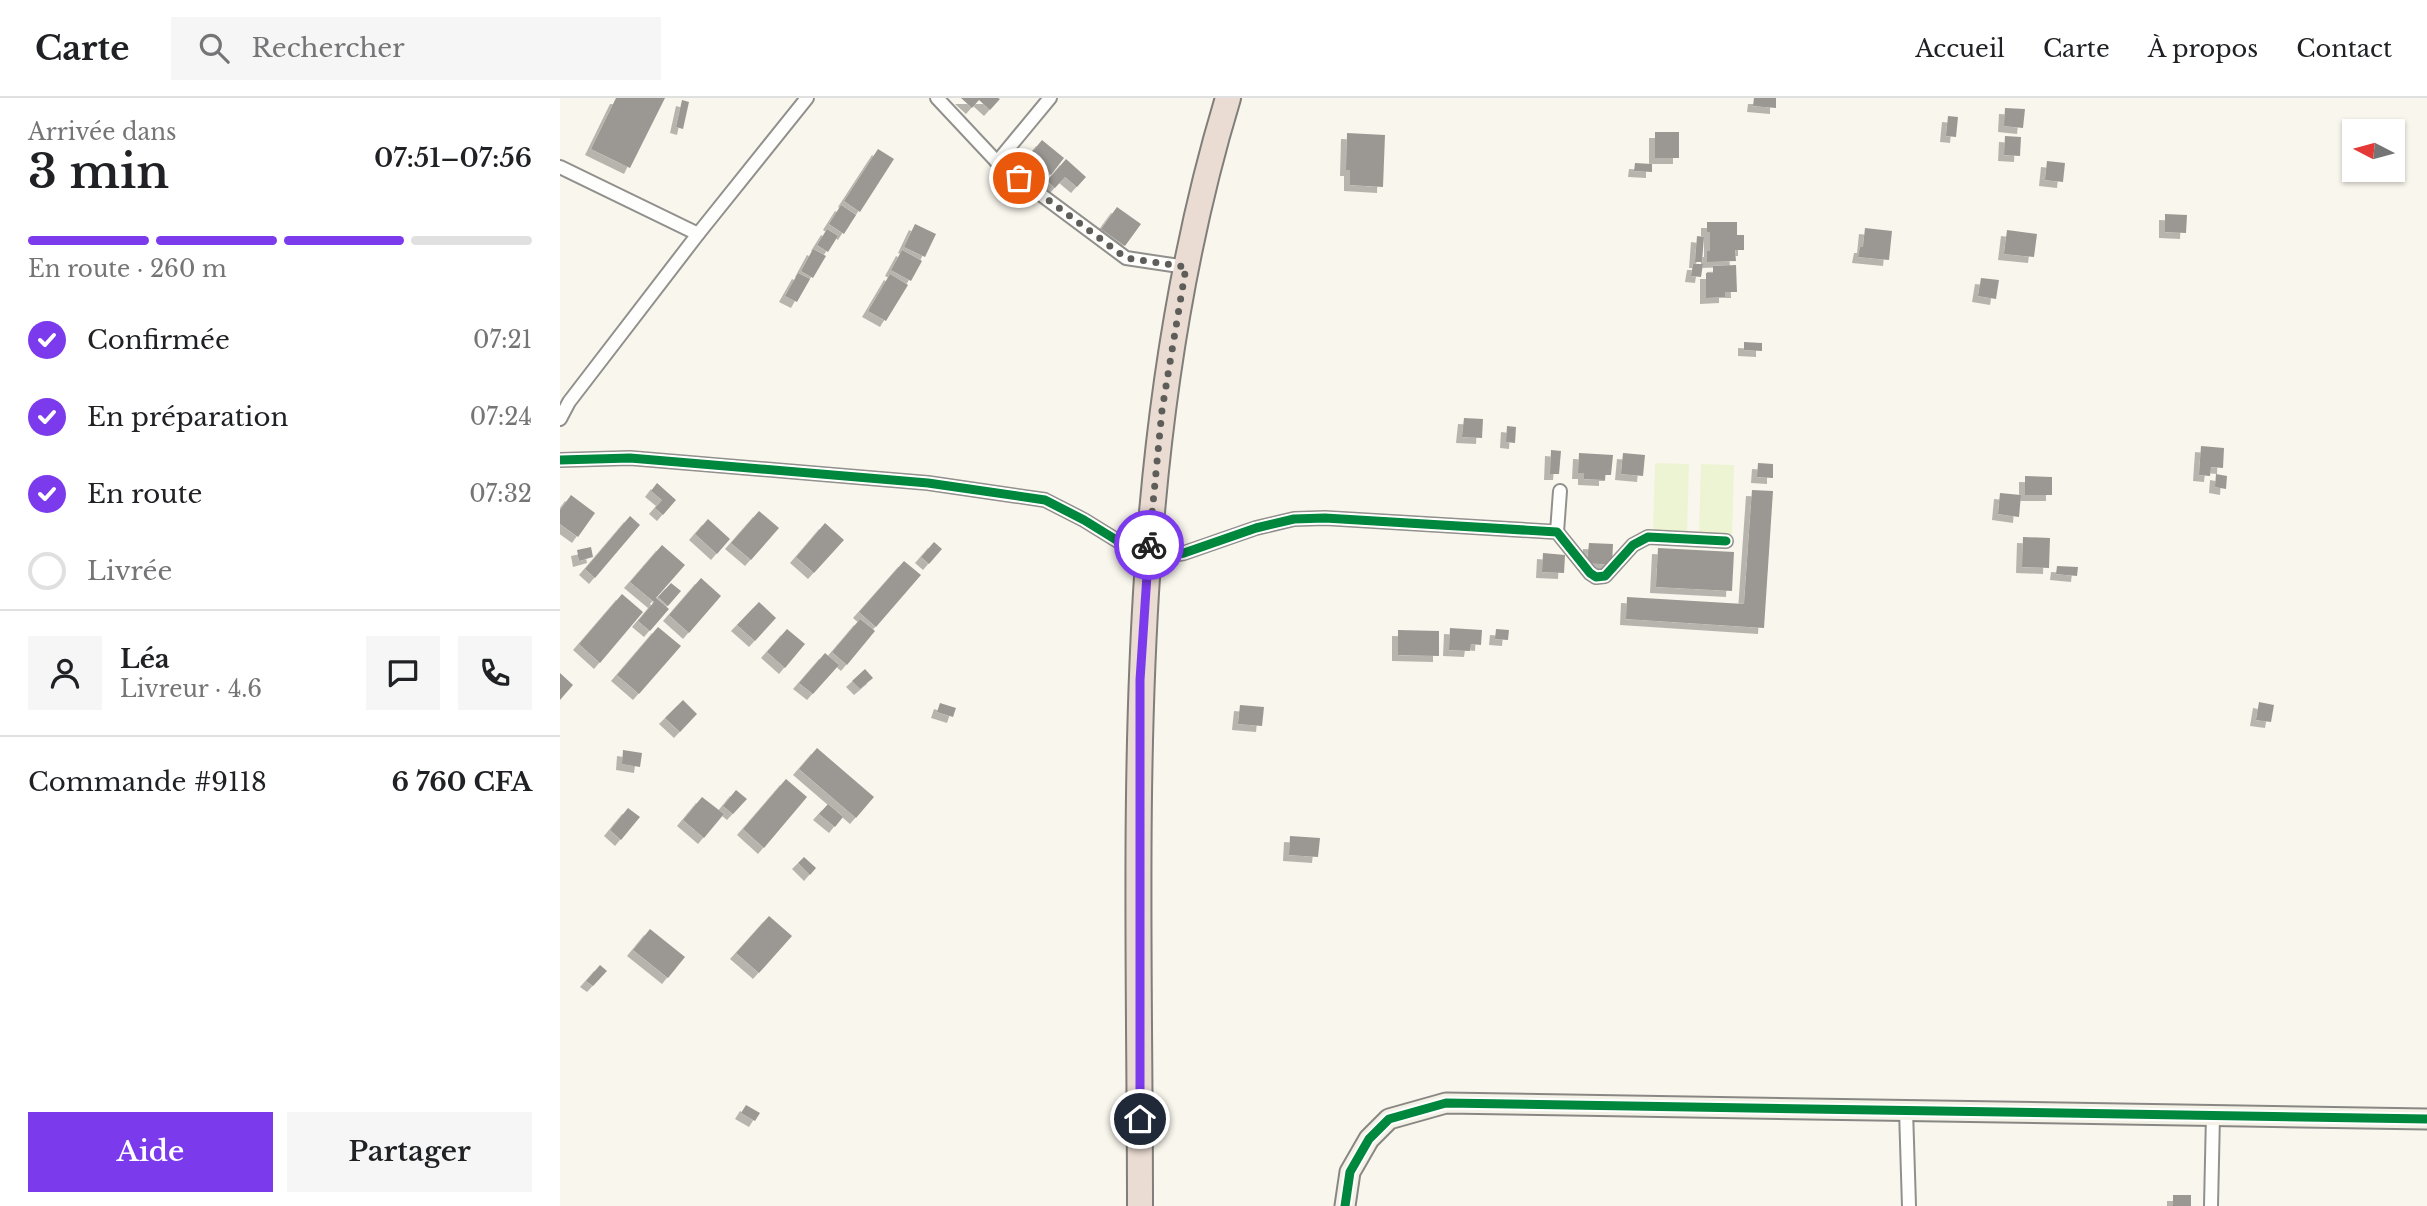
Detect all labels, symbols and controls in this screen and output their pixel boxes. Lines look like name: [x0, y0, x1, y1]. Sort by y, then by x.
search box: [171, 17, 661, 80]
text: Carte: [35, 28, 129, 69]
icon: search: [195, 29, 233, 67]
text: Rechercher: [251, 32, 405, 64]
text: Accueil: [1915, 34, 2005, 63]
text: Carte: [2043, 34, 2110, 63]
text: À propos: [2148, 34, 2258, 63]
text: Contact: [2296, 34, 2392, 63]
text: Arrivée dans: [28, 118, 176, 146]
north arrow: [2342, 119, 2404, 182]
map controls: [2342, 119, 2405, 182]
text: 07:51–07:56: [374, 142, 532, 174]
text: 3 min: [28, 143, 169, 200]
pin: [989, 148, 1049, 208]
icon: bag: [1000, 159, 1038, 197]
text: En route · 260 m: [28, 255, 227, 283]
icon: check: [28, 321, 66, 359]
text: Confirmée: [87, 324, 230, 356]
text: 07:21: [473, 326, 532, 354]
icon: check: [28, 398, 66, 436]
text: En préparation: [87, 401, 288, 433]
text: 07:24: [470, 403, 532, 431]
icon: check: [28, 475, 66, 513]
text: En route: [87, 478, 203, 510]
text: 07:32: [469, 480, 532, 508]
courier: [1114, 510, 1184, 580]
icon: bike: [1130, 526, 1168, 564]
text: Livrée: [87, 555, 172, 587]
button: person: [28, 636, 102, 710]
button: chat: [366, 636, 440, 710]
button: phone: [458, 636, 532, 710]
text: Léa: [120, 643, 170, 675]
text: Livreur · 4.6: [120, 675, 262, 703]
text: Commande #9118: [28, 766, 267, 798]
text: 6 760 CFA: [391, 766, 532, 798]
pin: [1110, 1089, 1170, 1149]
icon: home: [1121, 1100, 1159, 1138]
button: Aide: [28, 1112, 273, 1192]
button: Partager: [287, 1112, 532, 1192]

